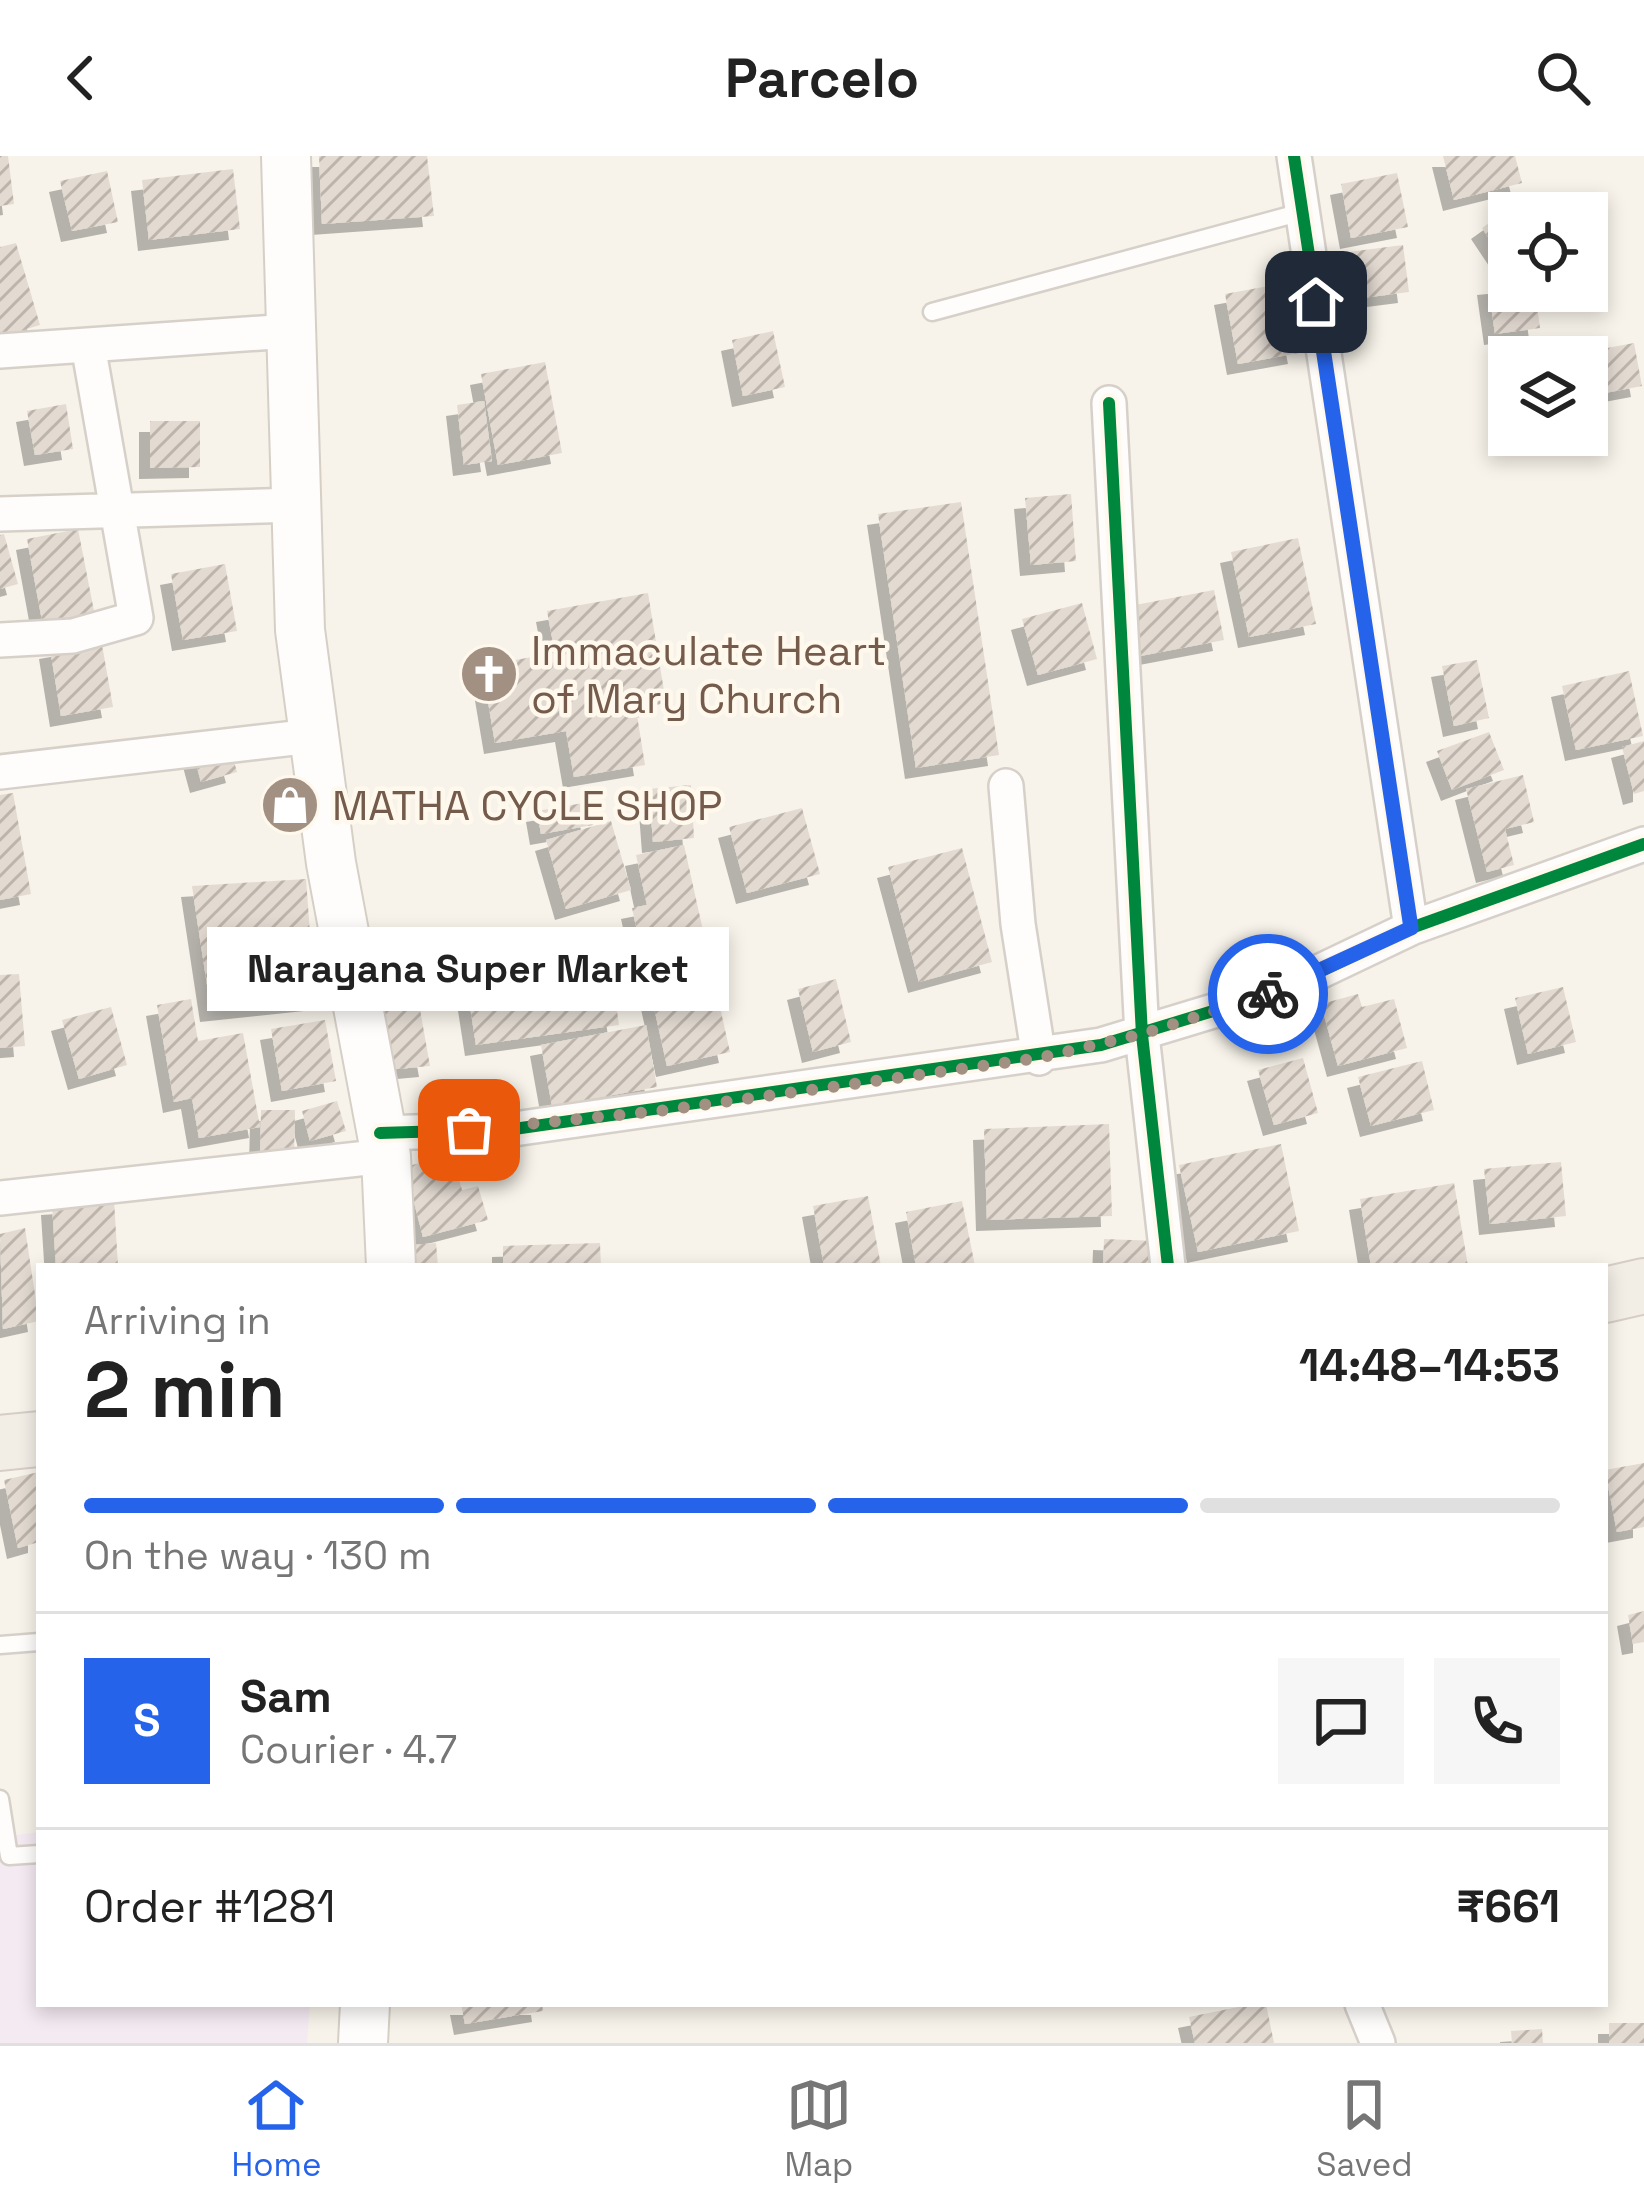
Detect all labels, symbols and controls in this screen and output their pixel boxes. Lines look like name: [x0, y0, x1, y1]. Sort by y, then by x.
text: Parcelo: [725, 44, 919, 113]
icon: back: [48, 45, 114, 111]
icon: search: [1530, 45, 1596, 111]
map controls: [1488, 192, 1608, 456]
button: locate: [1488, 192, 1608, 312]
pin: [1265, 251, 1367, 353]
icon: home: [1283, 269, 1349, 335]
button: layers: [1488, 336, 1608, 456]
place label: Immaculate Heart of Mary Church: [531, 624, 887, 725]
church icon: Immaculate Heart of Mary Church: [458, 643, 520, 705]
shop icon: MATHA CYCLE SHOP: [259, 774, 321, 836]
place label: MATHA CYCLE SHOP: [332, 779, 722, 832]
callout: Narayana Super Market: [208, 926, 730, 1010]
courier: [1208, 934, 1328, 1054]
text: Narayana Super Market: [247, 944, 689, 993]
icon: bike: [1235, 961, 1301, 1027]
pin: [418, 1079, 520, 1181]
icon: bag: [436, 1097, 502, 1163]
text: Arriving in: [84, 1296, 271, 1345]
text: 14:48–14:53: [1299, 1337, 1560, 1394]
text: 2 min: [84, 1340, 286, 1440]
text: On the way · 130 m: [84, 1531, 431, 1580]
button: chat: [1278, 1658, 1404, 1784]
button: phone: [1434, 1658, 1560, 1784]
text: Sam: [240, 1668, 332, 1725]
text: S: [133, 1692, 161, 1749]
text: Courier · 4.7: [240, 1725, 457, 1774]
text: Order #1281: [84, 1878, 335, 1935]
text: ₹661: [1456, 1878, 1560, 1935]
tab: Home: [232, 2072, 321, 2186]
tab: Map: [784, 2072, 853, 2186]
tab: Saved: [1316, 2072, 1412, 2186]

